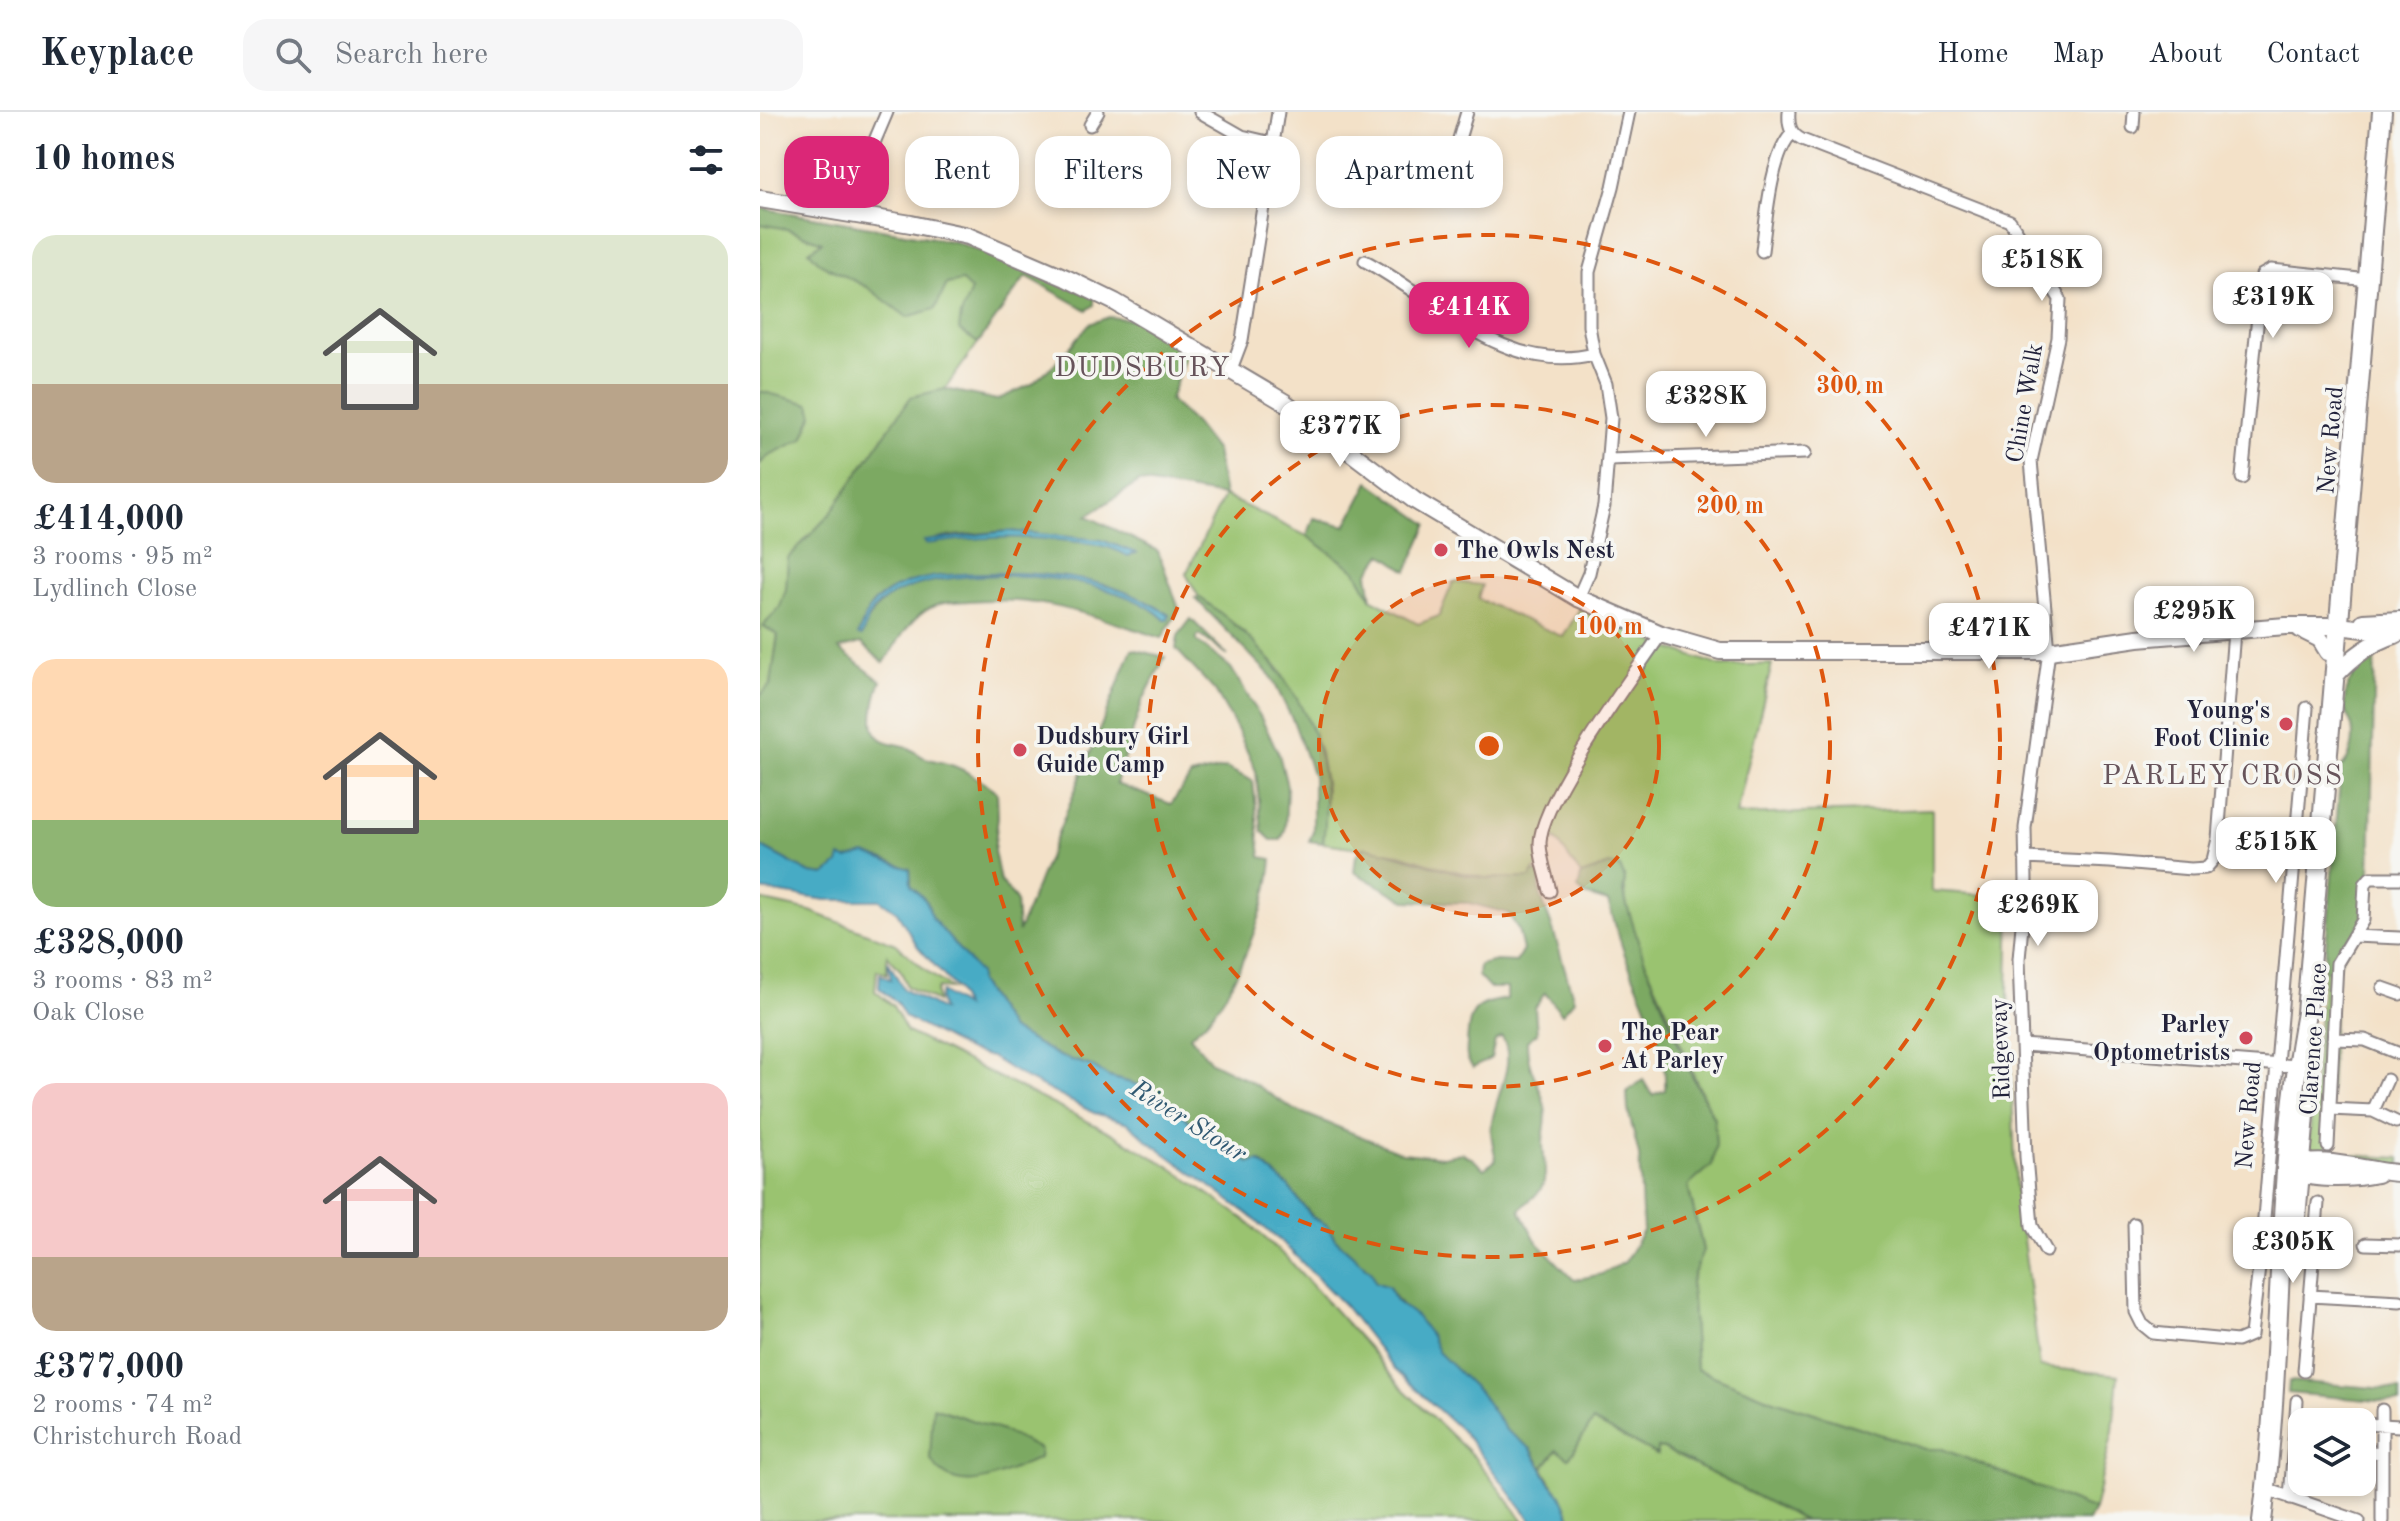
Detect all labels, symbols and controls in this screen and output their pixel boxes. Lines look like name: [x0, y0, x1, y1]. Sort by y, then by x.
search box: [243, 19, 803, 91]
icon: search: [271, 33, 315, 77]
text: Keyplace: [40, 36, 195, 74]
text: Search here: [335, 40, 488, 70]
text: Home: [1937, 41, 2008, 69]
text: Map: [2052, 41, 2104, 69]
text: About: [2148, 41, 2223, 69]
text: Contact: [2267, 41, 2360, 69]
chip: Buy: [784, 136, 889, 208]
chip: Rent: [905, 136, 1019, 208]
chip: Filters: [1035, 136, 1171, 208]
chip: New: [1187, 136, 1300, 208]
chip: Apartment: [1316, 136, 1503, 208]
icon: filters: [684, 138, 728, 182]
text: 10 homes: [32, 143, 175, 177]
pin: £518K: [1986, 235, 2098, 303]
text: £518K: [2000, 248, 2084, 274]
pin: £319K: [2217, 272, 2329, 340]
pin: £414K: [1413, 282, 1525, 350]
text: £319K: [2231, 285, 2315, 311]
icon: home: [308, 287, 452, 431]
text: £414K: [1427, 295, 1511, 321]
street label: Chine Walk: [2004, 342, 2048, 465]
district label: DUDSBURY: [1054, 355, 1232, 383]
pin: £328K: [1650, 371, 1762, 439]
text: 300 m: [1816, 375, 1884, 399]
text: £328K: [1664, 384, 1748, 410]
street label: New Road: [2315, 385, 2349, 495]
pin: £377K: [1284, 401, 1396, 469]
text: £377K: [1298, 414, 1382, 440]
text: 200 m: [1696, 495, 1764, 519]
text: £414,000: [32, 503, 184, 537]
place label: The Owls Nest: [1457, 540, 1615, 564]
marker: The Owls Nest: [1432, 541, 1450, 559]
text: 3 rooms · 95 m²: [32, 544, 213, 570]
text: Lydlinch Close: [32, 576, 197, 602]
pin: £295K: [2138, 586, 2250, 654]
text: £295K: [2152, 599, 2236, 625]
pin: £471K: [1933, 603, 2045, 671]
text: 100 m: [1575, 616, 1643, 640]
text: £471K: [1947, 616, 2031, 642]
place label: Young's Foot Clinic: [2153, 700, 2270, 752]
icon: home: [308, 711, 452, 855]
marker: Young's Foot Clinic: [2277, 715, 2295, 733]
place label: Dudsbury Girl Guide Camp: [1036, 726, 1189, 778]
centre of rings: [1475, 732, 1503, 760]
marker: Dudsbury Girl Guide Camp: [1011, 741, 1029, 759]
district label: PARLEY CROSS: [2102, 763, 2344, 791]
pin: £515K: [2220, 817, 2332, 885]
text: £515K: [2234, 830, 2318, 856]
pin: £269K: [1982, 880, 2094, 948]
text: £269K: [1996, 893, 2080, 919]
text: £328,000: [32, 927, 184, 961]
street label: Clarence Place: [2298, 962, 2332, 1116]
text: 3 rooms · 83 m²: [32, 968, 213, 994]
street label: Ridgeway: [1988, 997, 2016, 1100]
text: Oak Close: [32, 1000, 144, 1026]
place label: Parley Optometrists: [2093, 1014, 2230, 1066]
place label: The Pear At Parley: [1621, 1022, 1724, 1074]
marker: Parley Optometrists: [2237, 1029, 2255, 1047]
marker: The Pear At Parley: [1596, 1037, 1614, 1055]
street label: New Road: [2233, 1060, 2267, 1170]
water label: River Stour: [1125, 1075, 1251, 1168]
icon: home: [308, 1135, 452, 1279]
pin: £305K: [2237, 1217, 2349, 1285]
text: £305K: [2251, 1230, 2335, 1256]
text: £377,000: [32, 1351, 184, 1385]
text: 2 rooms · 74 m²: [32, 1392, 213, 1418]
map controls: [2288, 1408, 2376, 1496]
button: layers: [2288, 1408, 2376, 1496]
text: Christchurch Road: [32, 1424, 242, 1450]

